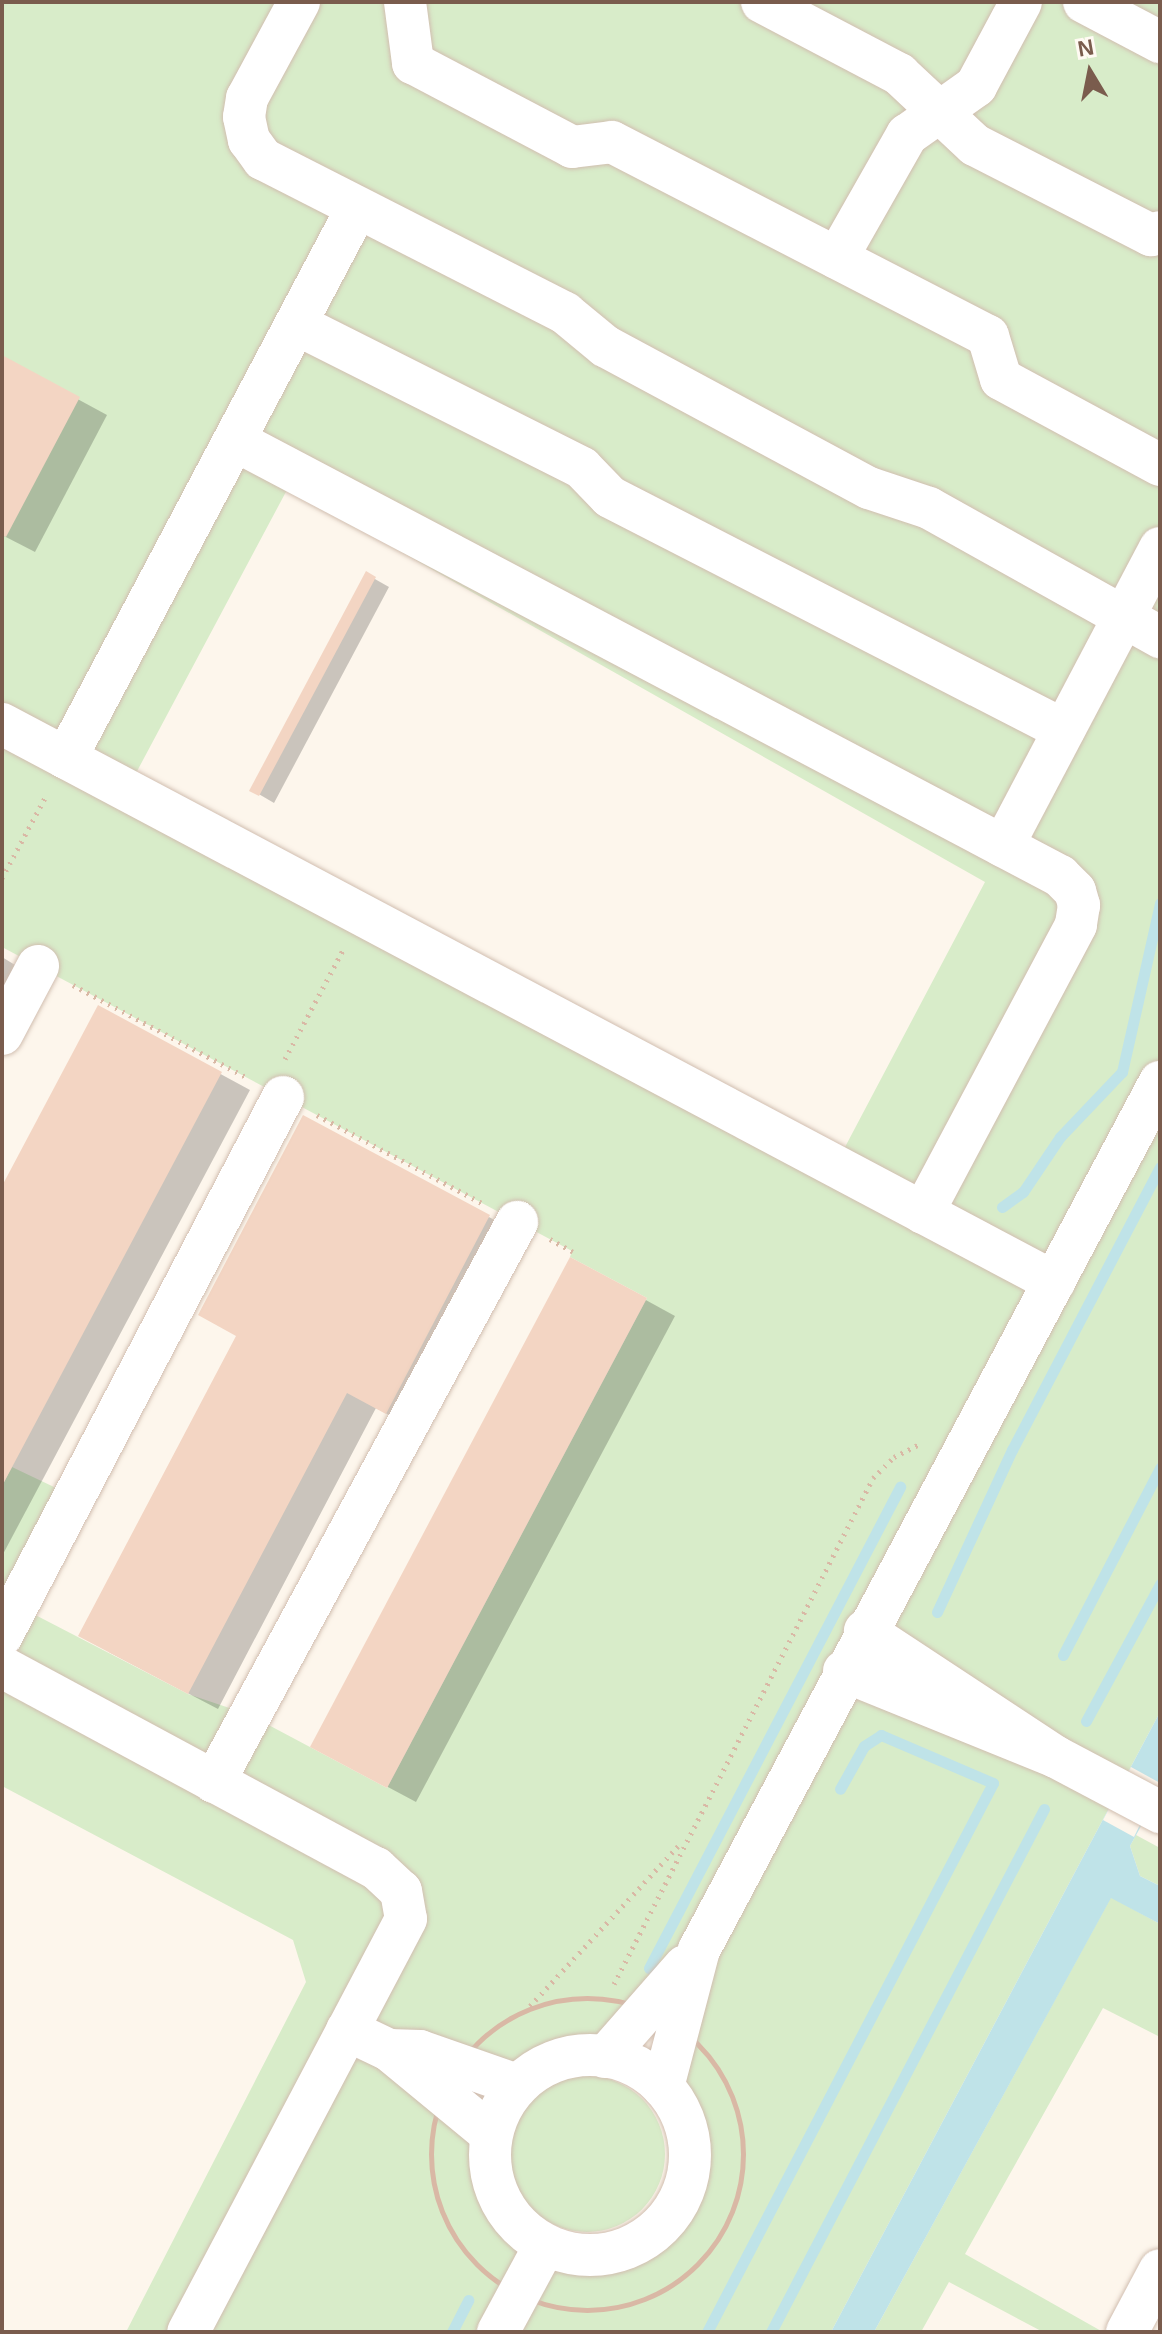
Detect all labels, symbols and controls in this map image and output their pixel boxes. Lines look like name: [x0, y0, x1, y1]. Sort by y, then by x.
north arrow: [1050, 32, 1130, 112]
text: N: [1076, 34, 1096, 62]

